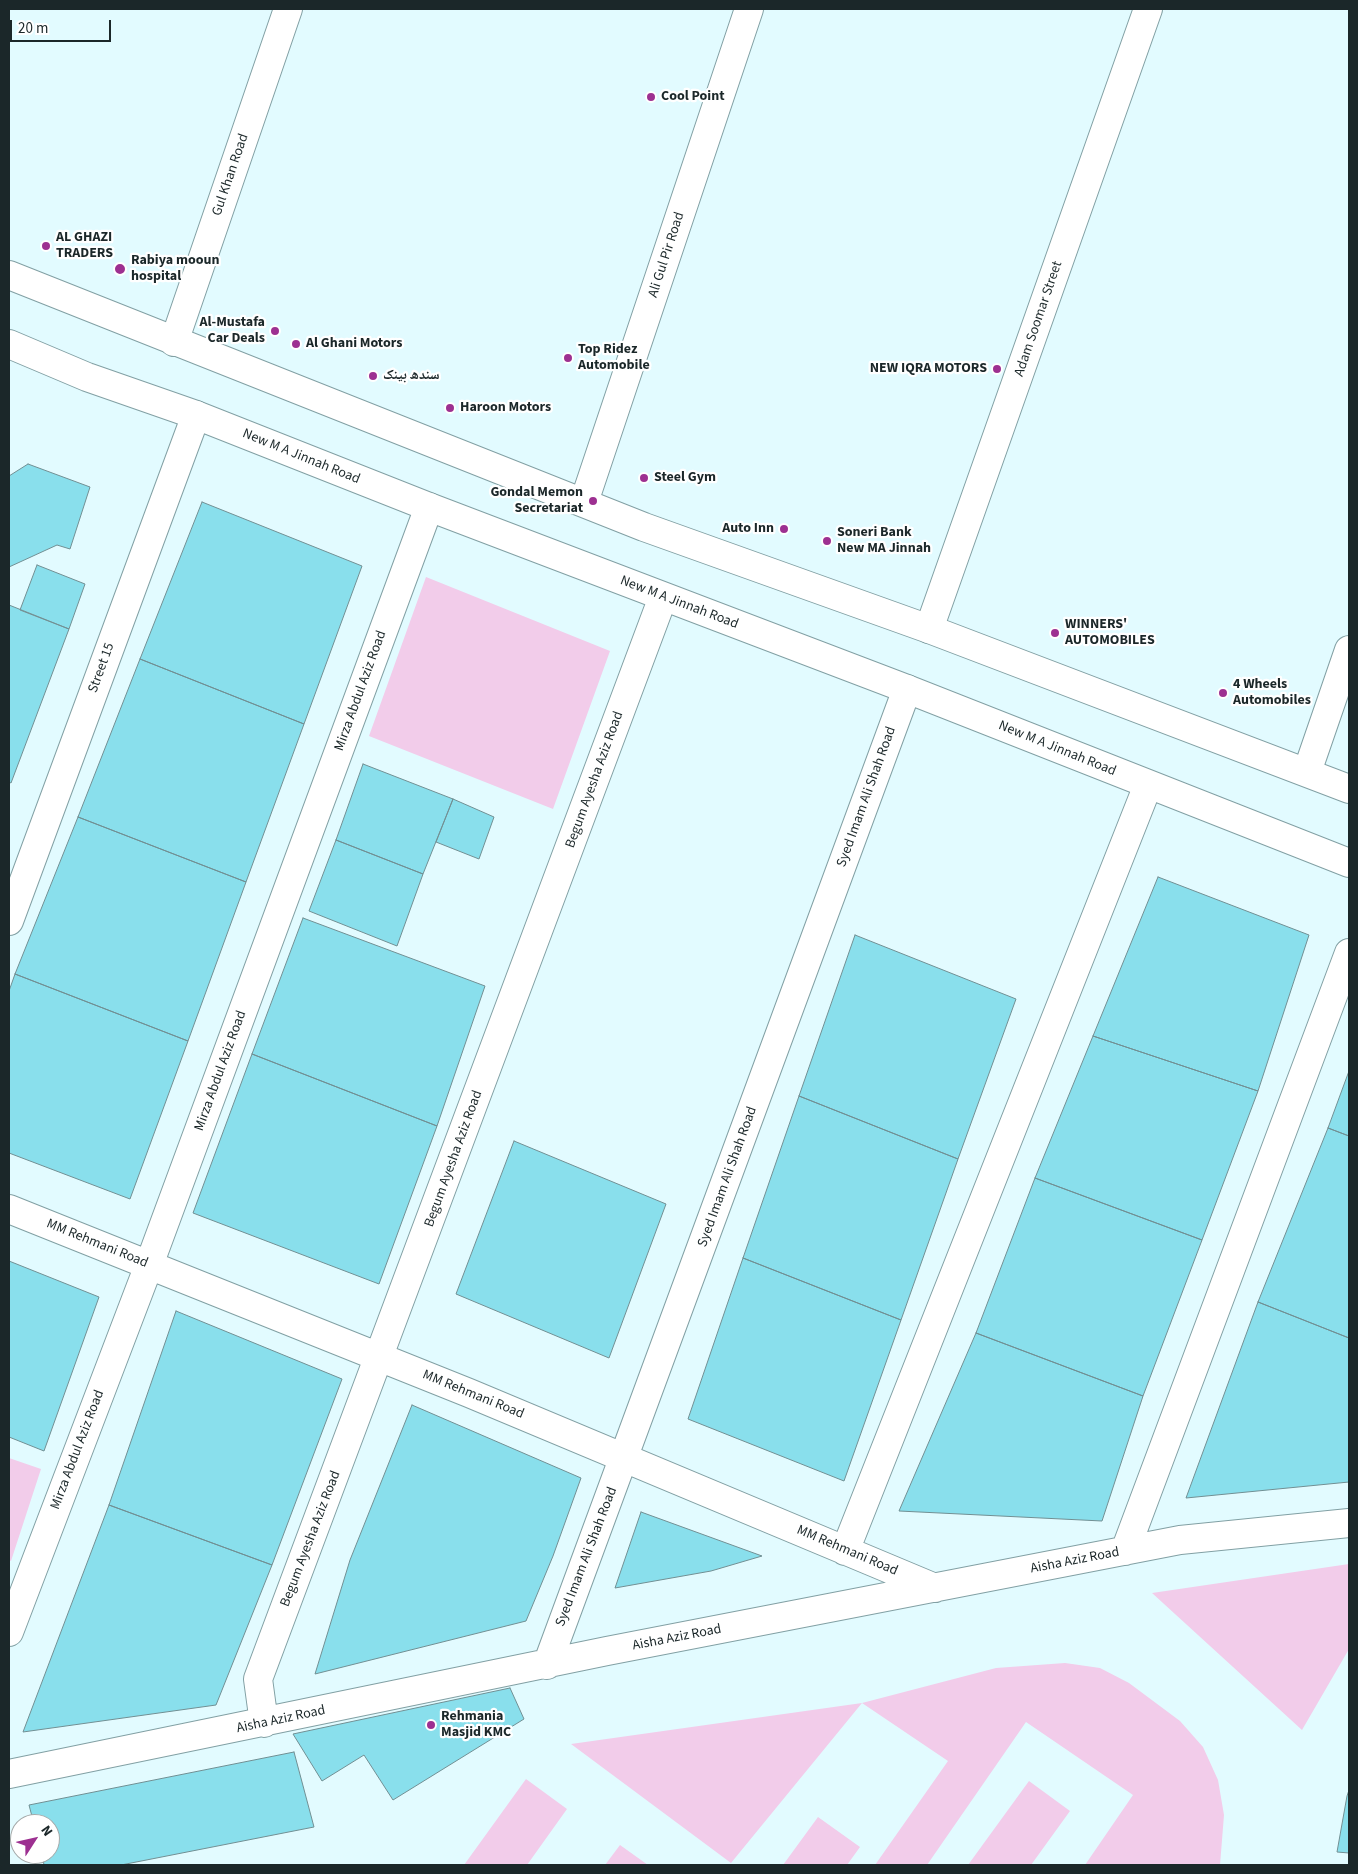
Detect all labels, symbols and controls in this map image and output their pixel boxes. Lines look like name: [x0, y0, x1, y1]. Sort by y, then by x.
scale bar: [12, 10, 114, 42]
text: 20 m: [18, 18, 48, 39]
place label: Cool Point: [661, 89, 725, 105]
marker: Cool Point: [645, 91, 657, 103]
street label: Gul Khan Road: [209, 132, 253, 218]
street label: Ali Gul Pir Road: [645, 210, 689, 300]
place label: AL GHAZI TRADERS: [56, 230, 113, 262]
marker: AL GHAZI TRADERS: [40, 240, 52, 252]
place label: Rabiya mooun hospital: [131, 253, 219, 286]
street label: Adam Soomar Street: [1011, 259, 1067, 379]
marker: Rabiya mooun hospital: [113, 262, 127, 276]
place label: Al-Mustafa Car Deals: [199, 315, 265, 348]
marker: Al-Mustafa Car Deals: [269, 325, 281, 337]
place label: Al Ghani Motors: [306, 336, 402, 352]
marker: Al Ghani Motors: [290, 338, 302, 350]
place label: Top Ridez Automobile: [578, 342, 650, 374]
marker: Top Ridez Automobile: [562, 352, 574, 364]
place label: NEW IQRA MOTORS: [870, 361, 987, 377]
marker: NEW IQRA MOTORS: [991, 363, 1003, 375]
place label: سندھ بینک: [383, 368, 440, 384]
marker: سندھ بینک: [367, 370, 379, 382]
place label: Haroon Motors: [460, 400, 551, 416]
marker: Haroon Motors: [444, 402, 456, 414]
street label: New M A Jinnah Road: [240, 426, 362, 488]
place label: Steel Gym: [654, 470, 716, 486]
marker: Steel Gym: [638, 472, 650, 484]
place label: Gondal Memon Secretariat: [490, 485, 583, 518]
marker: Gondal Memon Secretariat: [587, 495, 599, 507]
place label: Auto Inn: [722, 521, 774, 537]
marker: Auto Inn: [778, 523, 790, 535]
place label: Soneri Bank New MA Jinnah: [837, 525, 931, 558]
marker: Soneri Bank New MA Jinnah: [821, 535, 833, 547]
street label: New M A Jinnah Road: [617, 573, 741, 633]
place label: WINNERS' AUTOMOBILES: [1065, 617, 1155, 650]
marker: WINNERS' AUTOMOBILES: [1049, 627, 1061, 639]
street label: Mirza Abdul Aziz Road: [331, 629, 391, 753]
street label: Street 15: [85, 641, 119, 695]
place label: 4 Wheels Automobiles: [1233, 677, 1311, 710]
marker: 4 Wheels Automobiles: [1217, 687, 1229, 699]
street label: Begum Ayesha Aziz Road: [562, 709, 628, 851]
street label: New M A Jinnah Road: [996, 718, 1118, 780]
street label: Syed Imam Ali Shah Road: [834, 724, 900, 870]
street label: Mirza Abdul Aziz Road: [191, 1009, 251, 1133]
street label: Begum Ayesha Aziz Road: [421, 1088, 487, 1230]
street label: Syed Imam Ali Shah Road: [695, 1104, 761, 1250]
street label: MM Rehmani Road: [44, 1216, 150, 1272]
street label: MM Rehmani Road: [420, 1367, 526, 1423]
street label: Mirza Abdul Aziz Road: [47, 1388, 109, 1512]
street label: Begum Ayesha Aziz Road: [277, 1469, 345, 1609]
street label: Syed Imam Ali Shah Road: [553, 1485, 621, 1629]
street label: MM Rehmani Road: [794, 1522, 900, 1580]
street label: Aisha Aziz Road: [1029, 1544, 1121, 1578]
street label: Aisha Aziz Road: [631, 1621, 723, 1655]
street label: Aisha Aziz Road: [235, 1702, 327, 1738]
place label: Rehmania Masjid KMC: [441, 1709, 511, 1741]
marker: Rehmania Masjid KMC: [425, 1719, 437, 1731]
north arrow: [10, 1814, 60, 1864]
text: N: [36, 1821, 57, 1841]

